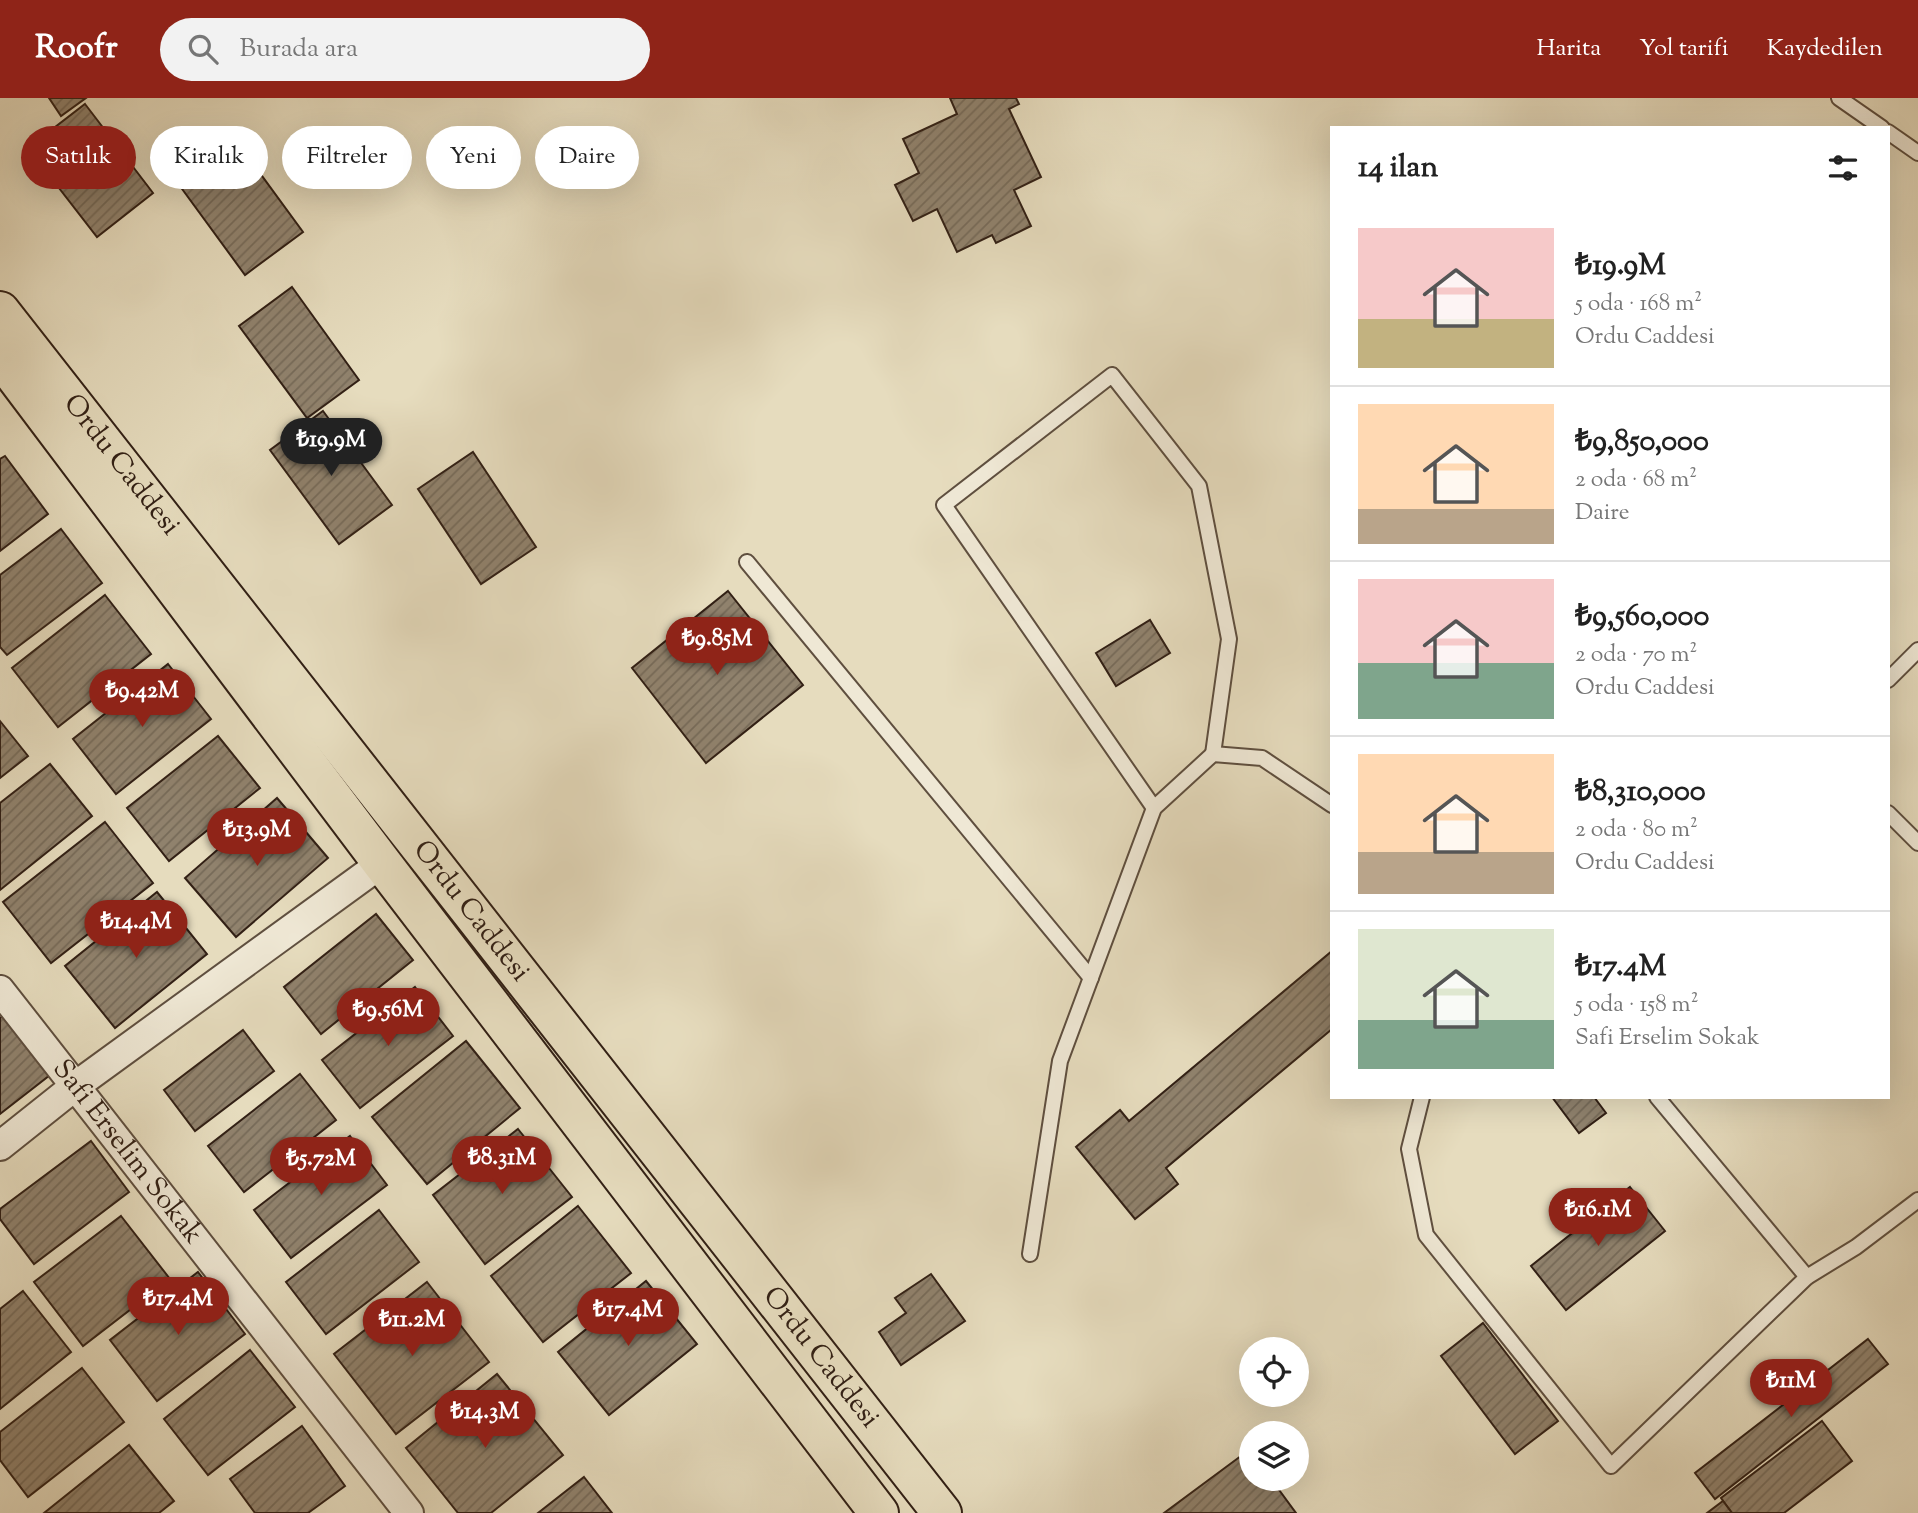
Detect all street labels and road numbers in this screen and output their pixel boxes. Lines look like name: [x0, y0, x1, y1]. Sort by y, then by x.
street label: Ordu Caddesi: [53, 386, 189, 545]
street label: Ordu Caddesi: [403, 832, 539, 991]
street label: Safi Erselim Sokak: [42, 1051, 212, 1253]
street label: Ordu Caddesi: [752, 1279, 889, 1437]

